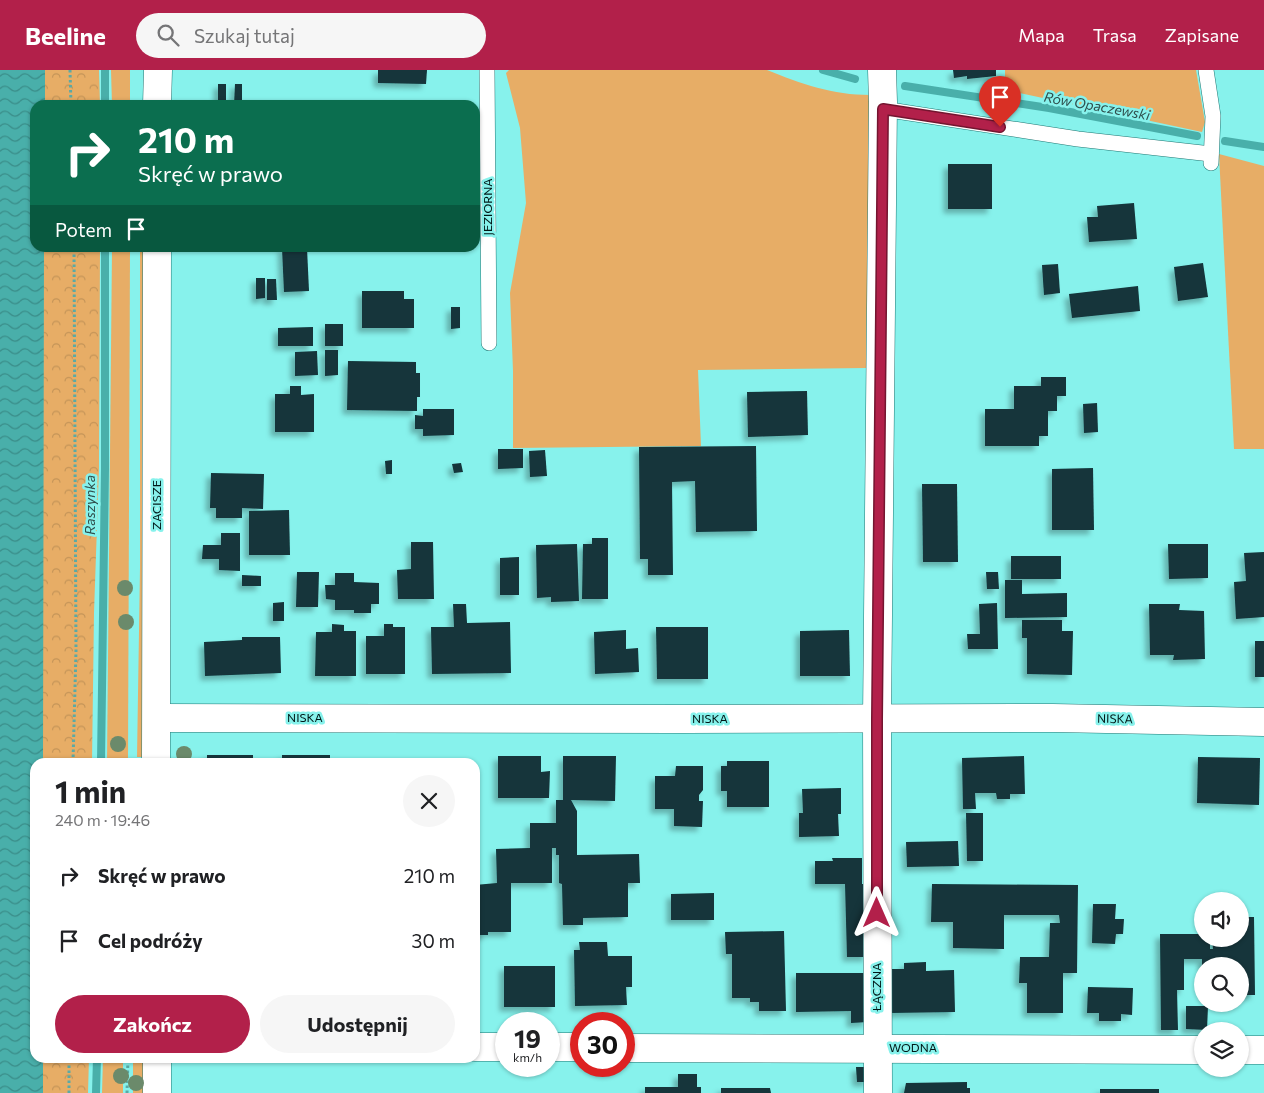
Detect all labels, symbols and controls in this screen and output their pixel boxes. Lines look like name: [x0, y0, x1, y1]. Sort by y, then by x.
search box: [136, 13, 486, 58]
text: Beeline: [25, 21, 106, 50]
icon: search: [154, 21, 182, 49]
text: Szukaj tutaj: [194, 24, 295, 47]
text: Mapa: [1018, 24, 1065, 46]
text: Trasa: [1093, 24, 1137, 46]
text: Zapisane: [1165, 24, 1239, 46]
pin: [979, 76, 1021, 127]
icon: arrive: [986, 83, 1014, 111]
water label: Rów Opaczewski: [1043, 88, 1152, 123]
text: 210 m: [138, 117, 234, 160]
icon: right: [55, 120, 120, 185]
text: Skręć w prawo: [138, 160, 283, 187]
street label: JEZIORNA: [480, 178, 495, 236]
icon: arrive: [122, 215, 150, 243]
text: Potem: [55, 218, 112, 241]
water label: Raszynka: [81, 475, 98, 535]
street label: ZACISZE: [149, 480, 163, 530]
street label: NISKA: [287, 710, 323, 724]
street label: NISKA: [692, 711, 728, 725]
street label: NISKA: [1097, 711, 1133, 725]
text: 1 min: [55, 772, 126, 809]
button: close: [403, 775, 455, 827]
text: 240 m · 19:46: [55, 810, 150, 829]
icon: right: [55, 862, 83, 890]
text: Skręć w prawo: [98, 864, 226, 887]
text: 210 m: [404, 864, 455, 887]
position arrow: [850, 886, 902, 938]
map controls: [1194, 892, 1249, 1077]
button: sound: [1194, 892, 1249, 947]
icon: arrive: [55, 927, 83, 955]
text: Cel podróży: [98, 929, 203, 952]
text: 30 m: [412, 929, 455, 952]
button: search: [1194, 957, 1249, 1012]
street label: ŁĄCZNA: [869, 963, 883, 1012]
button: Zakończ: [55, 995, 250, 1053]
button: Udostępnij: [260, 995, 455, 1053]
speed limit sign: 30: [570, 1012, 635, 1077]
button: layers: [1194, 1022, 1249, 1077]
text: 19: [514, 1023, 541, 1053]
street label: WODNA: [889, 1040, 937, 1054]
text: km/h: [513, 1050, 542, 1064]

